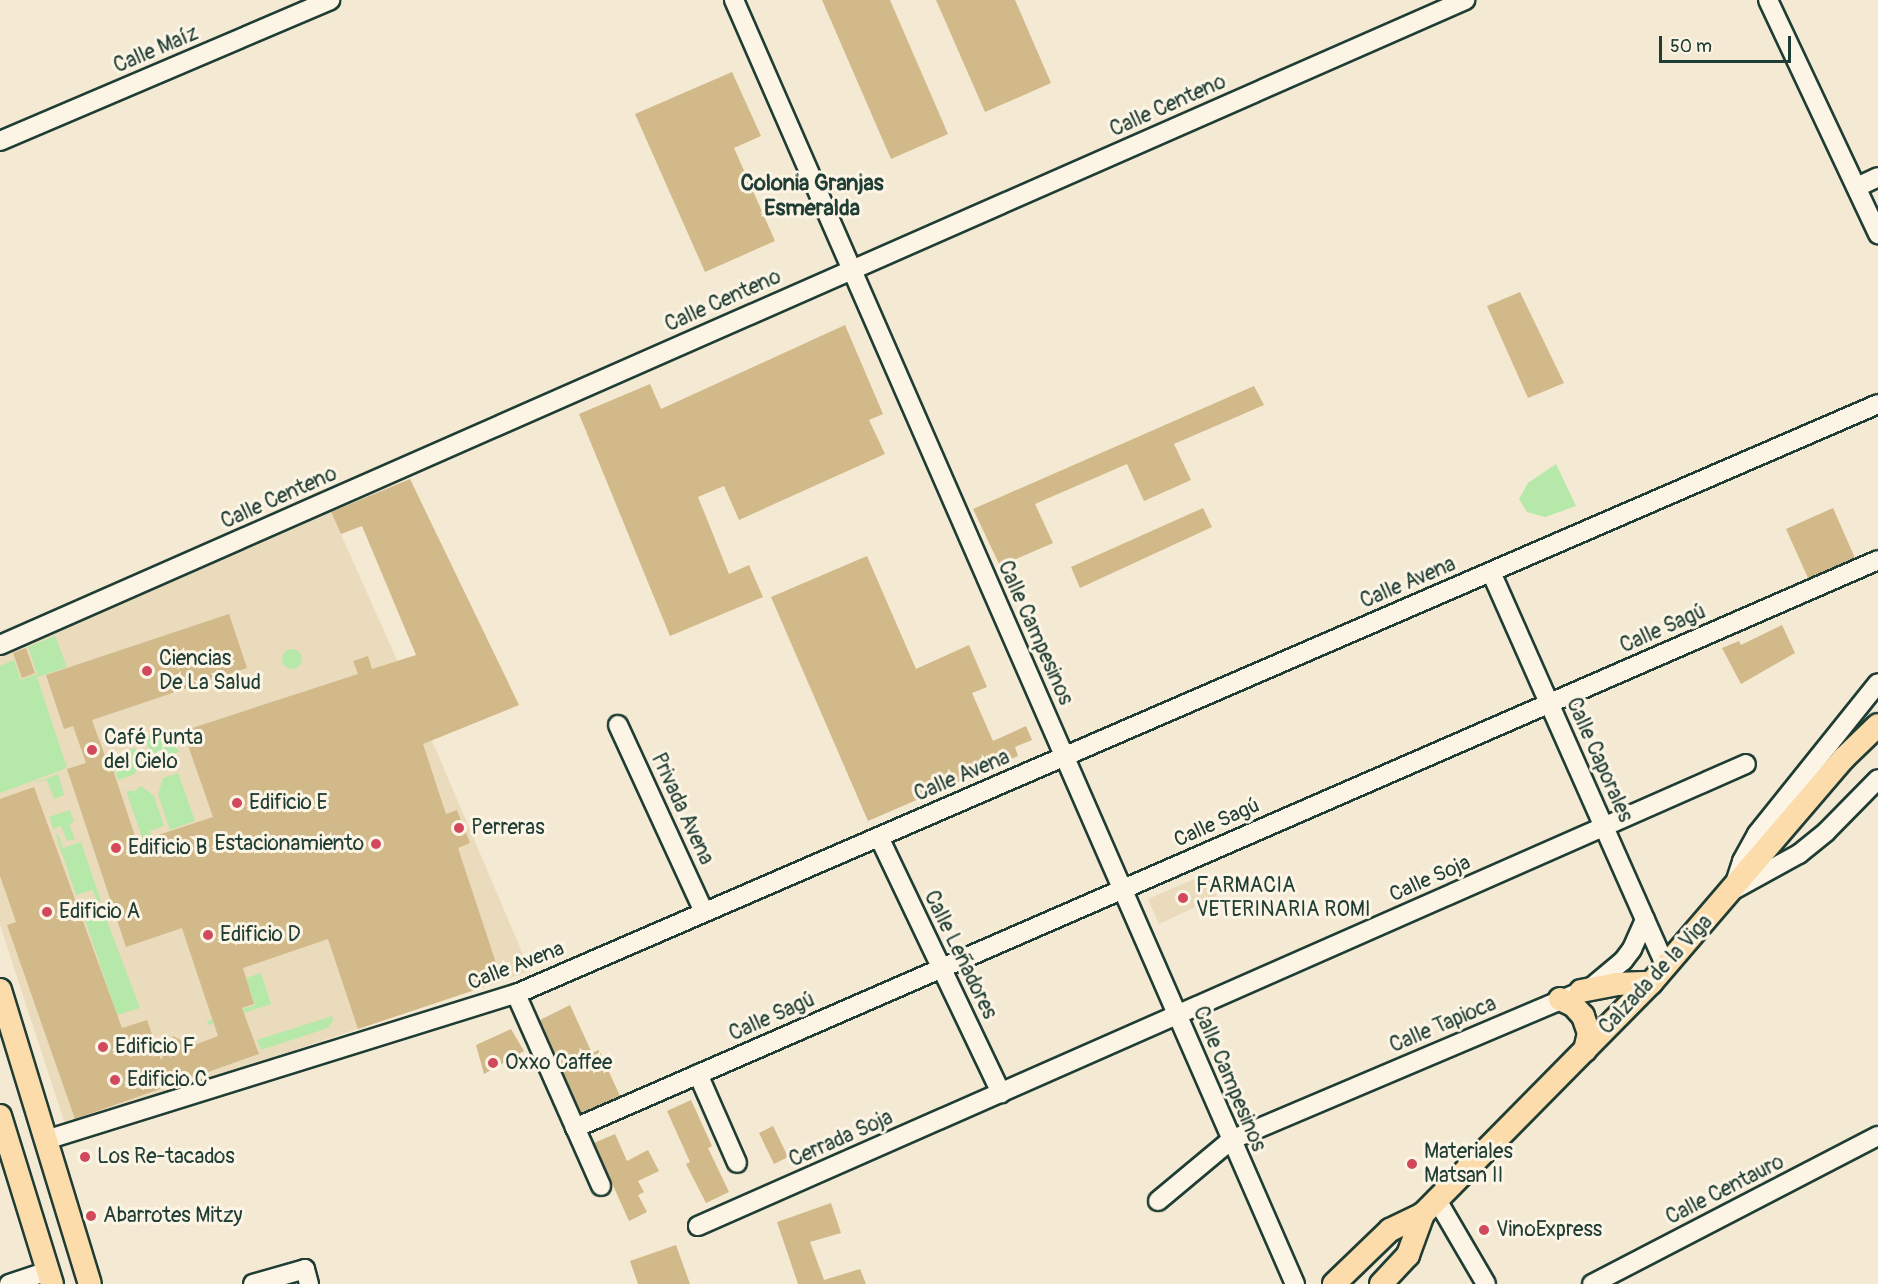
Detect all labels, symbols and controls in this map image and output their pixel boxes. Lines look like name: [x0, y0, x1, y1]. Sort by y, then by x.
street label: Calle Maíz: [110, 21, 202, 79]
scale bar: [1662, 24, 1794, 62]
text: 50 m: [1670, 35, 1712, 58]
street label: Calle Centeno: [1106, 69, 1230, 143]
district label: Colonia Granjas Esmeralda: [740, 170, 884, 222]
street label: Calle Centeno: [661, 264, 785, 338]
street label: Calle Centeno: [217, 461, 341, 535]
street label: Calle Avena: [1357, 552, 1459, 614]
street label: Calle Campesinos: [992, 557, 1078, 709]
street label: Calle Sagú: [1616, 599, 1710, 659]
place label: Ciencias De La Salud: [159, 646, 261, 696]
marker: Ciencias De La Salud: [140, 664, 154, 678]
street label: Calle Caporales: [1560, 694, 1638, 826]
place label: Café Punta del Cielo: [104, 725, 203, 775]
marker: Café Punta del Cielo: [85, 743, 99, 757]
street label: Calle Avena: [911, 745, 1013, 807]
street label: Privada Avena: [645, 749, 719, 869]
place label: Edificio E: [249, 790, 327, 816]
street label: Calle Sagú: [1170, 793, 1264, 853]
marker: Edificio E: [230, 796, 244, 810]
place label: Perreras: [471, 815, 545, 841]
marker: Perreras: [452, 821, 466, 835]
place label: Estacionamiento: [215, 831, 364, 857]
place label: Edificio B: [128, 835, 207, 861]
marker: Estacionamiento: [369, 837, 383, 851]
marker: Edificio B: [109, 841, 123, 855]
street label: Calle Soja: [1386, 850, 1474, 908]
place label: FARMACIA VETERINARIA ROMI: [1196, 873, 1371, 923]
street label: Calle Leñadores: [918, 887, 1002, 1023]
marker: FARMACIA VETERINARIA ROMI: [1174, 889, 1192, 907]
place label: Edificio A: [59, 899, 140, 925]
marker: Edificio A: [40, 905, 54, 919]
street label: Calzada de la Viga: [1594, 910, 1718, 1040]
place label: Edificio D: [220, 922, 301, 948]
marker: Edificio D: [201, 928, 215, 942]
street label: Calle Avena: [464, 936, 568, 996]
street label: Calle Sagú: [725, 987, 819, 1047]
street label: Calle Tapioca: [1386, 991, 1500, 1059]
street label: Calle Campesinos: [1187, 1003, 1271, 1155]
place label: Edificio F: [115, 1034, 195, 1060]
marker: Edificio F: [96, 1040, 110, 1054]
place label: Oxxo Caffee: [505, 1050, 612, 1076]
marker: Oxxo Caffee: [486, 1056, 500, 1070]
place label: Edificio C: [127, 1067, 207, 1093]
marker: Edificio C: [108, 1073, 122, 1087]
street label: Cerrada Soja: [785, 1105, 897, 1173]
place label: Materiales Matsan II: [1424, 1139, 1513, 1189]
place label: Los Re-tacados: [97, 1144, 235, 1170]
marker: Los Re-tacados: [78, 1150, 92, 1164]
street label: Calle Centauro: [1662, 1150, 1788, 1230]
marker: Materiales Matsan II: [1405, 1157, 1419, 1171]
place label: Abarrotes Mitzy: [103, 1203, 243, 1229]
marker: Abarrotes Mitzy: [84, 1209, 98, 1223]
place label: VinoExpress: [1496, 1217, 1602, 1243]
marker: VinoExpress: [1477, 1223, 1491, 1237]

